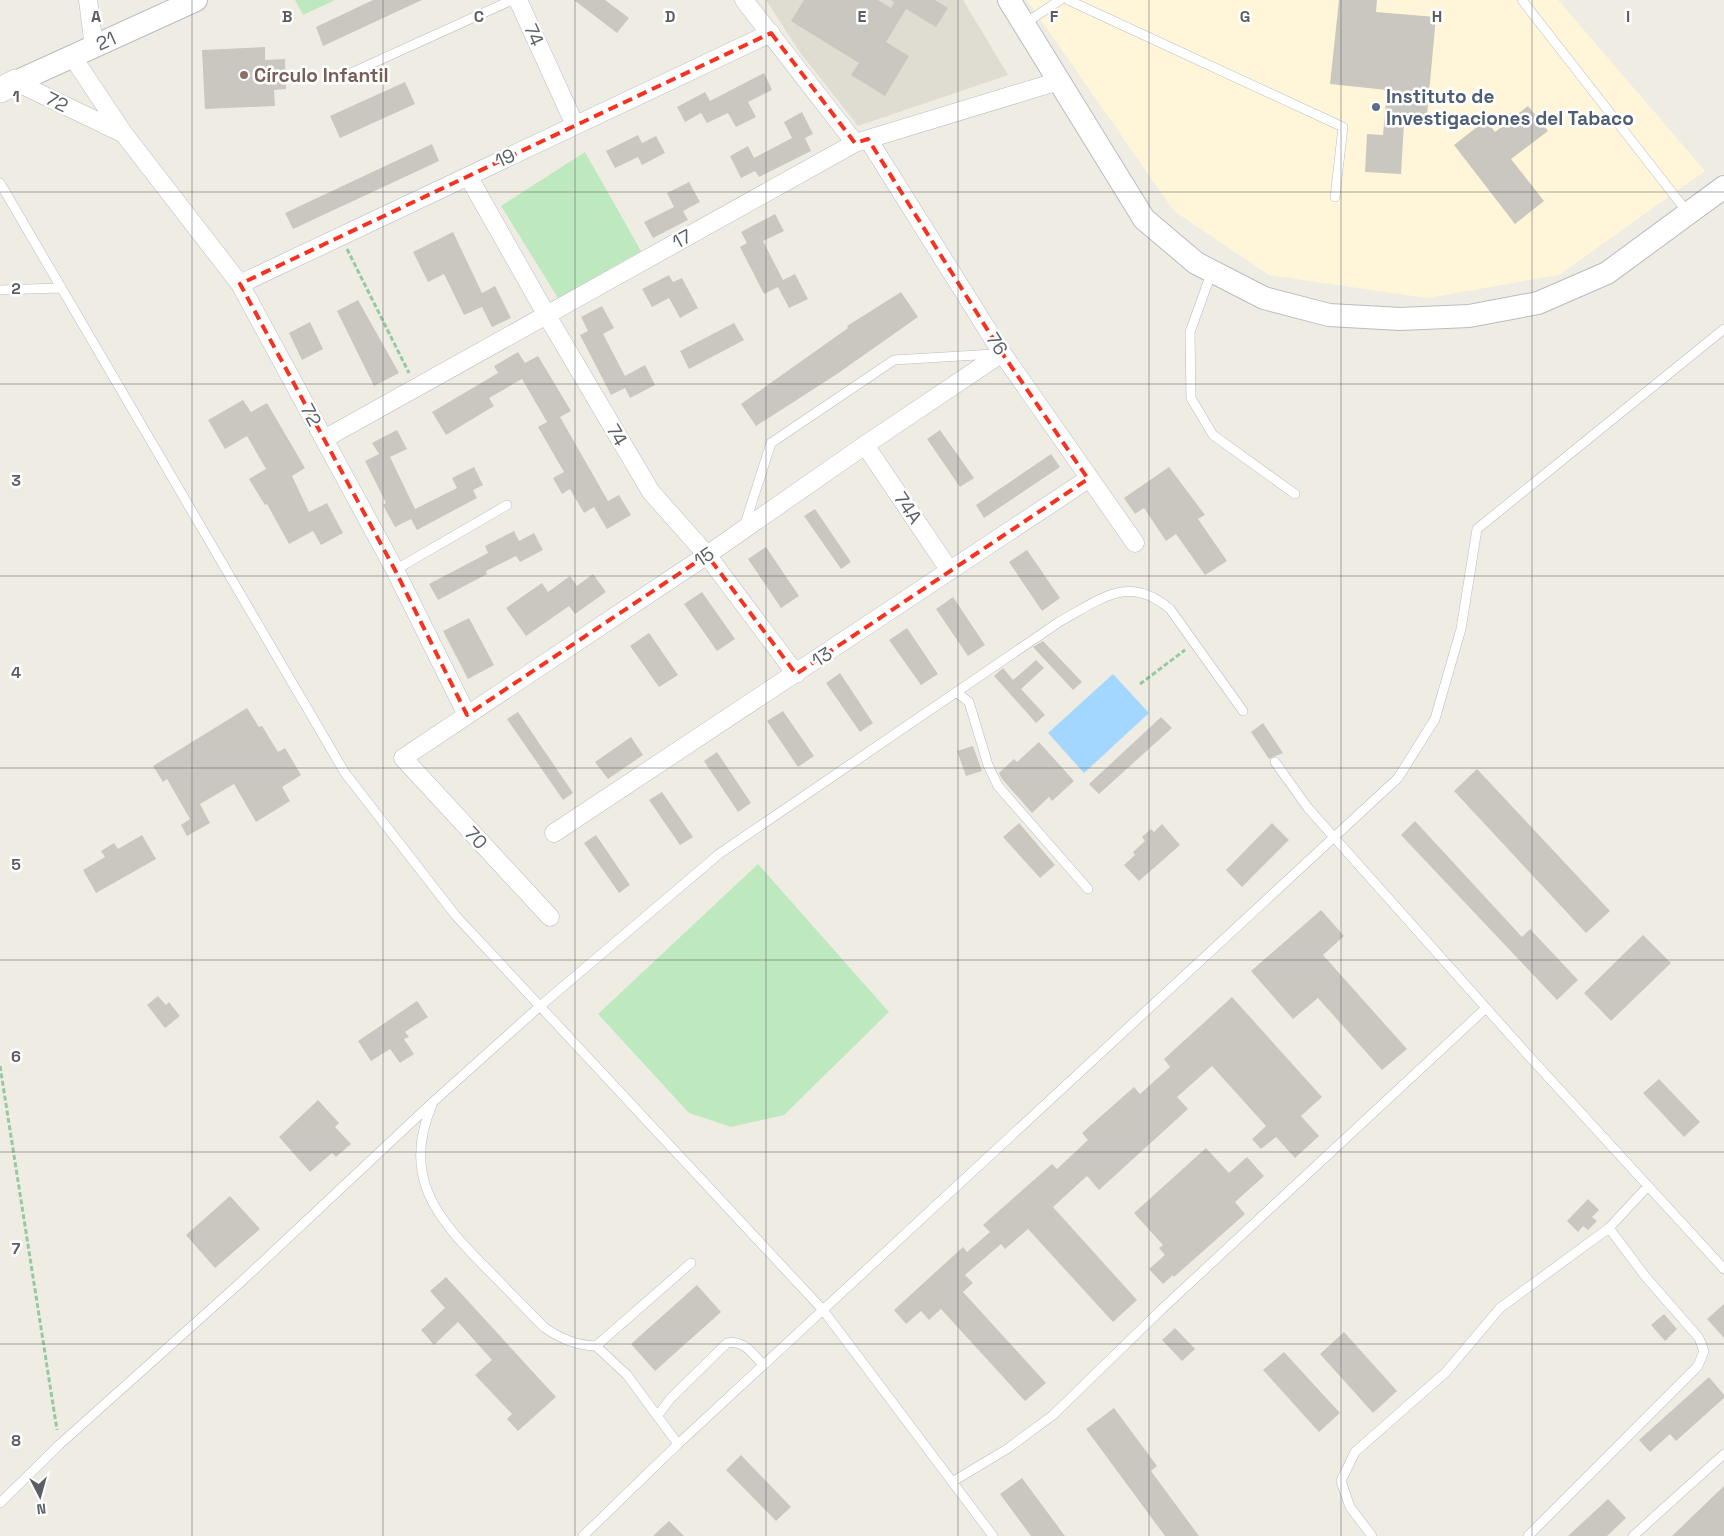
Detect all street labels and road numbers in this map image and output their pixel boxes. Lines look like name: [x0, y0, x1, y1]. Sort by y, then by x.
street label: 74: [518, 20, 550, 50]
street label: 21: [92, 26, 120, 56]
street label: 72: [42, 86, 72, 118]
street label: 19: [491, 143, 519, 173]
street label: 17: [668, 223, 696, 254]
street label: 76: [980, 328, 1014, 360]
street label: 72: [295, 399, 327, 431]
street label: 74: [601, 419, 633, 451]
street label: 74A: [888, 487, 928, 529]
street label: 15: [689, 541, 719, 573]
street label: 13: [807, 641, 837, 673]
street label: 70: [459, 821, 493, 855]

